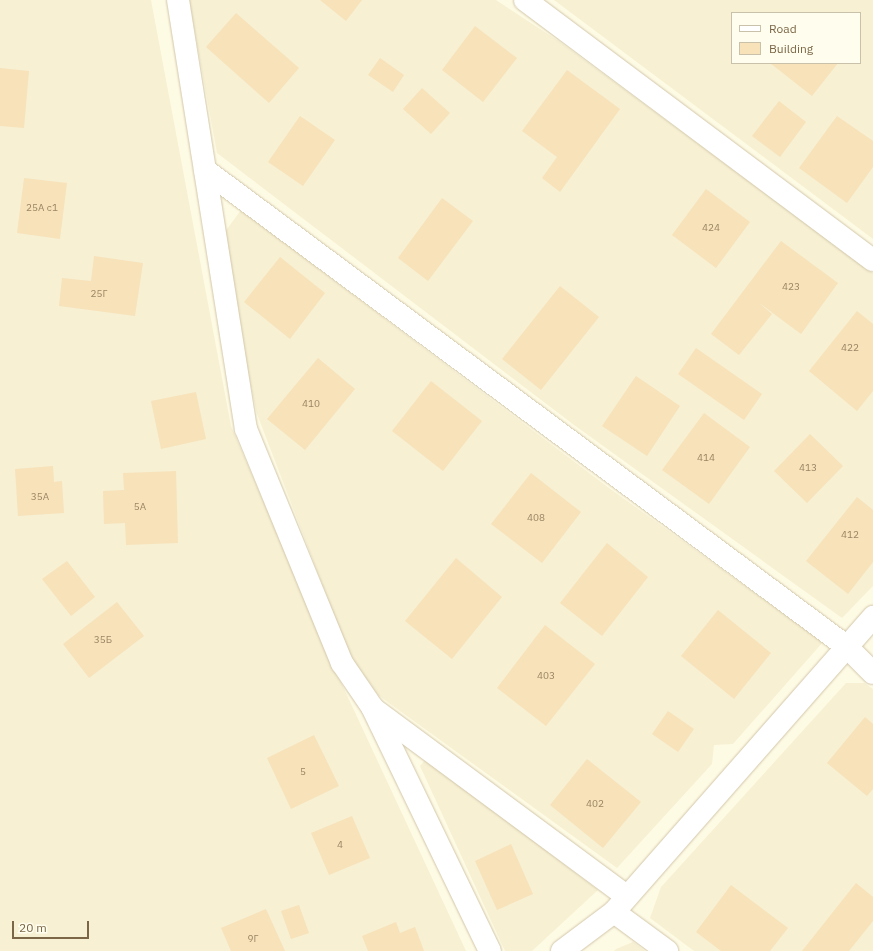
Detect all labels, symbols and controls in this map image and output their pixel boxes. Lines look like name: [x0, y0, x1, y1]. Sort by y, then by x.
legend: [731, 12, 861, 64]
text: Road: [769, 21, 797, 36]
text: Building: [769, 41, 813, 56]
house number: 25А с1: [26, 202, 58, 214]
house number: 424: [702, 222, 720, 234]
house number: 423: [782, 281, 800, 293]
house number: 25Г: [91, 288, 107, 300]
house number: 422: [841, 342, 859, 354]
house number: 410: [302, 398, 320, 410]
house number: 414: [697, 452, 715, 464]
house number: 413: [799, 462, 817, 474]
house number: 35А: [31, 491, 49, 503]
house number: 5А: [134, 501, 146, 513]
house number: 408: [527, 512, 545, 524]
house number: 412: [841, 529, 859, 541]
house number: 35Б: [94, 634, 112, 646]
house number: 403: [537, 670, 555, 682]
house number: 5: [300, 766, 306, 778]
house number: 402: [586, 798, 604, 810]
house number: 4: [337, 839, 343, 851]
scale bar: [14, 913, 91, 939]
text: 20 m: [19, 920, 47, 935]
house number: 9Г: [248, 933, 258, 945]

